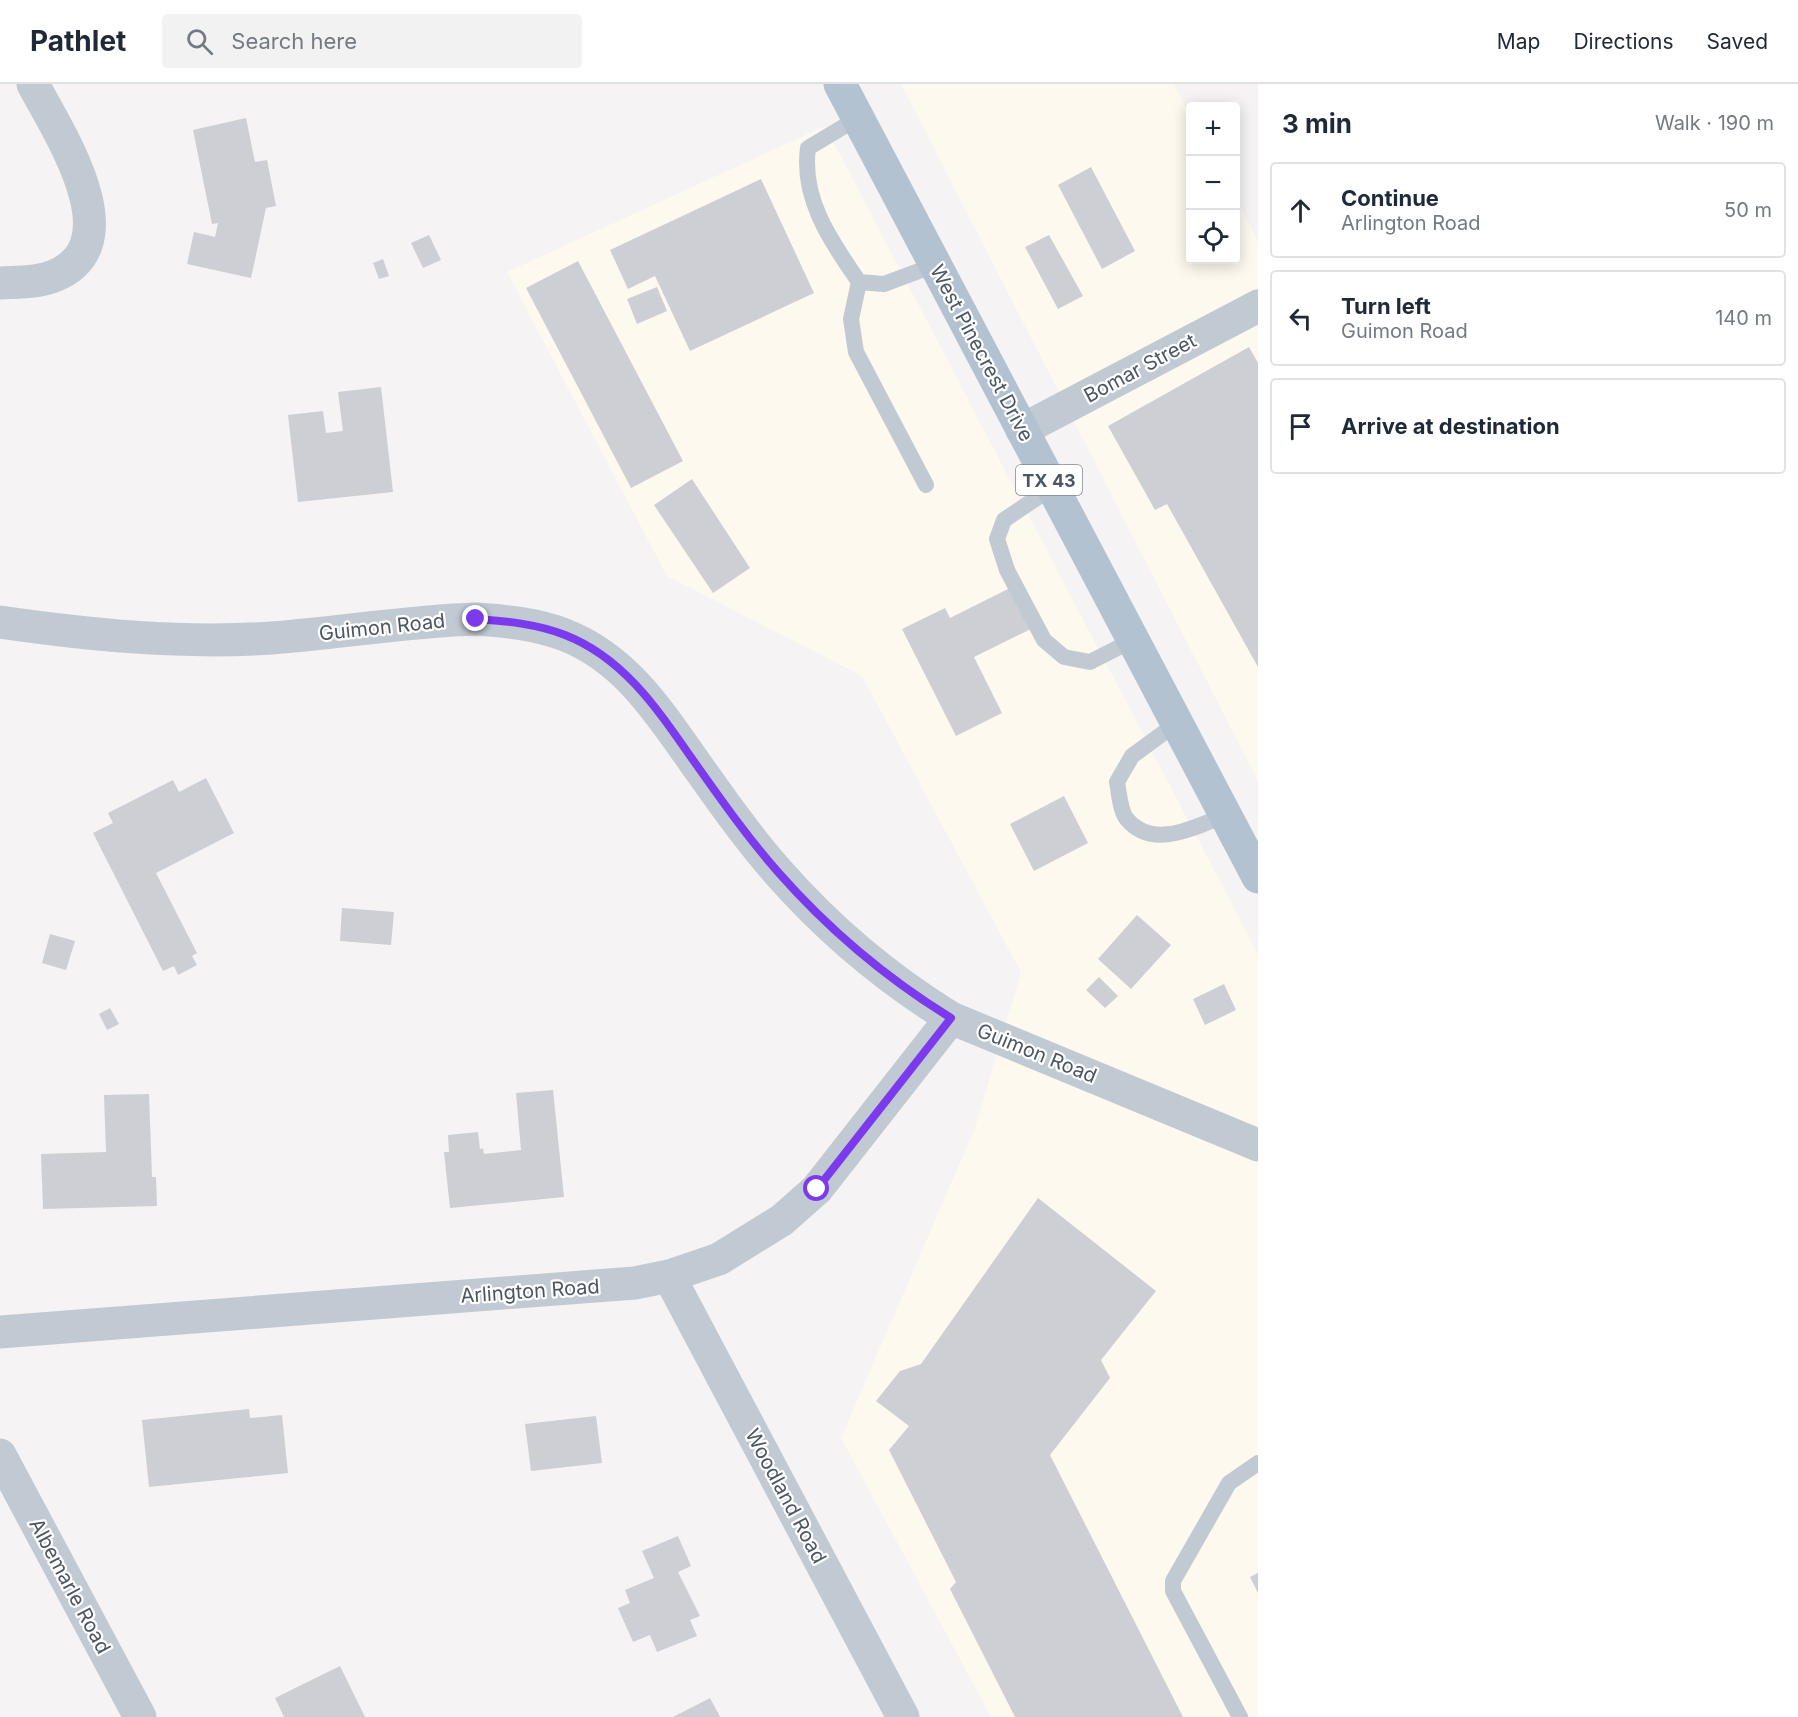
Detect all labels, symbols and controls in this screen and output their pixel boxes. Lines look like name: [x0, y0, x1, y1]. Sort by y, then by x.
search box: [162, 14, 582, 68]
text: Pathlet: [30, 24, 126, 58]
icon: search: [183, 25, 216, 58]
text: Search here: [231, 28, 357, 54]
text: Map: [1497, 29, 1540, 54]
text: Directions: [1573, 29, 1674, 54]
text: Saved: [1707, 29, 1768, 54]
map controls: [1186, 102, 1240, 264]
button: +: [1186, 102, 1240, 156]
text: 3 min: [1282, 108, 1352, 139]
text: Walk · 190 m: [1655, 111, 1774, 135]
button: −: [1186, 156, 1240, 210]
text: Continue: [1341, 185, 1439, 211]
icon: ahead: [1284, 194, 1317, 227]
text: 50 m: [1724, 198, 1772, 222]
button: locate: [1186, 210, 1240, 264]
text: Arlington Road: [1341, 211, 1480, 235]
street label: West Pinecrest Drive: [925, 260, 1039, 446]
text: Turn left: [1341, 293, 1431, 319]
icon: left: [1284, 302, 1317, 335]
text: 140 m: [1715, 306, 1772, 330]
text: Guimon Road: [1341, 319, 1468, 343]
street label: Bomar Street: [1080, 328, 1201, 408]
icon: arrive: [1284, 410, 1317, 443]
text: Arrive at destination: [1341, 413, 1560, 439]
road number: TX 43: [1016, 465, 1082, 495]
route end: [462, 605, 488, 631]
street label: Guimon Road: [318, 608, 446, 646]
street label: Guimon Road: [974, 1018, 1100, 1088]
route start: [803, 1175, 829, 1201]
street label: Arlington Road: [460, 1274, 600, 1308]
street label: Woodland Road: [740, 1425, 832, 1567]
street label: Albemarle Road: [24, 1514, 116, 1658]

